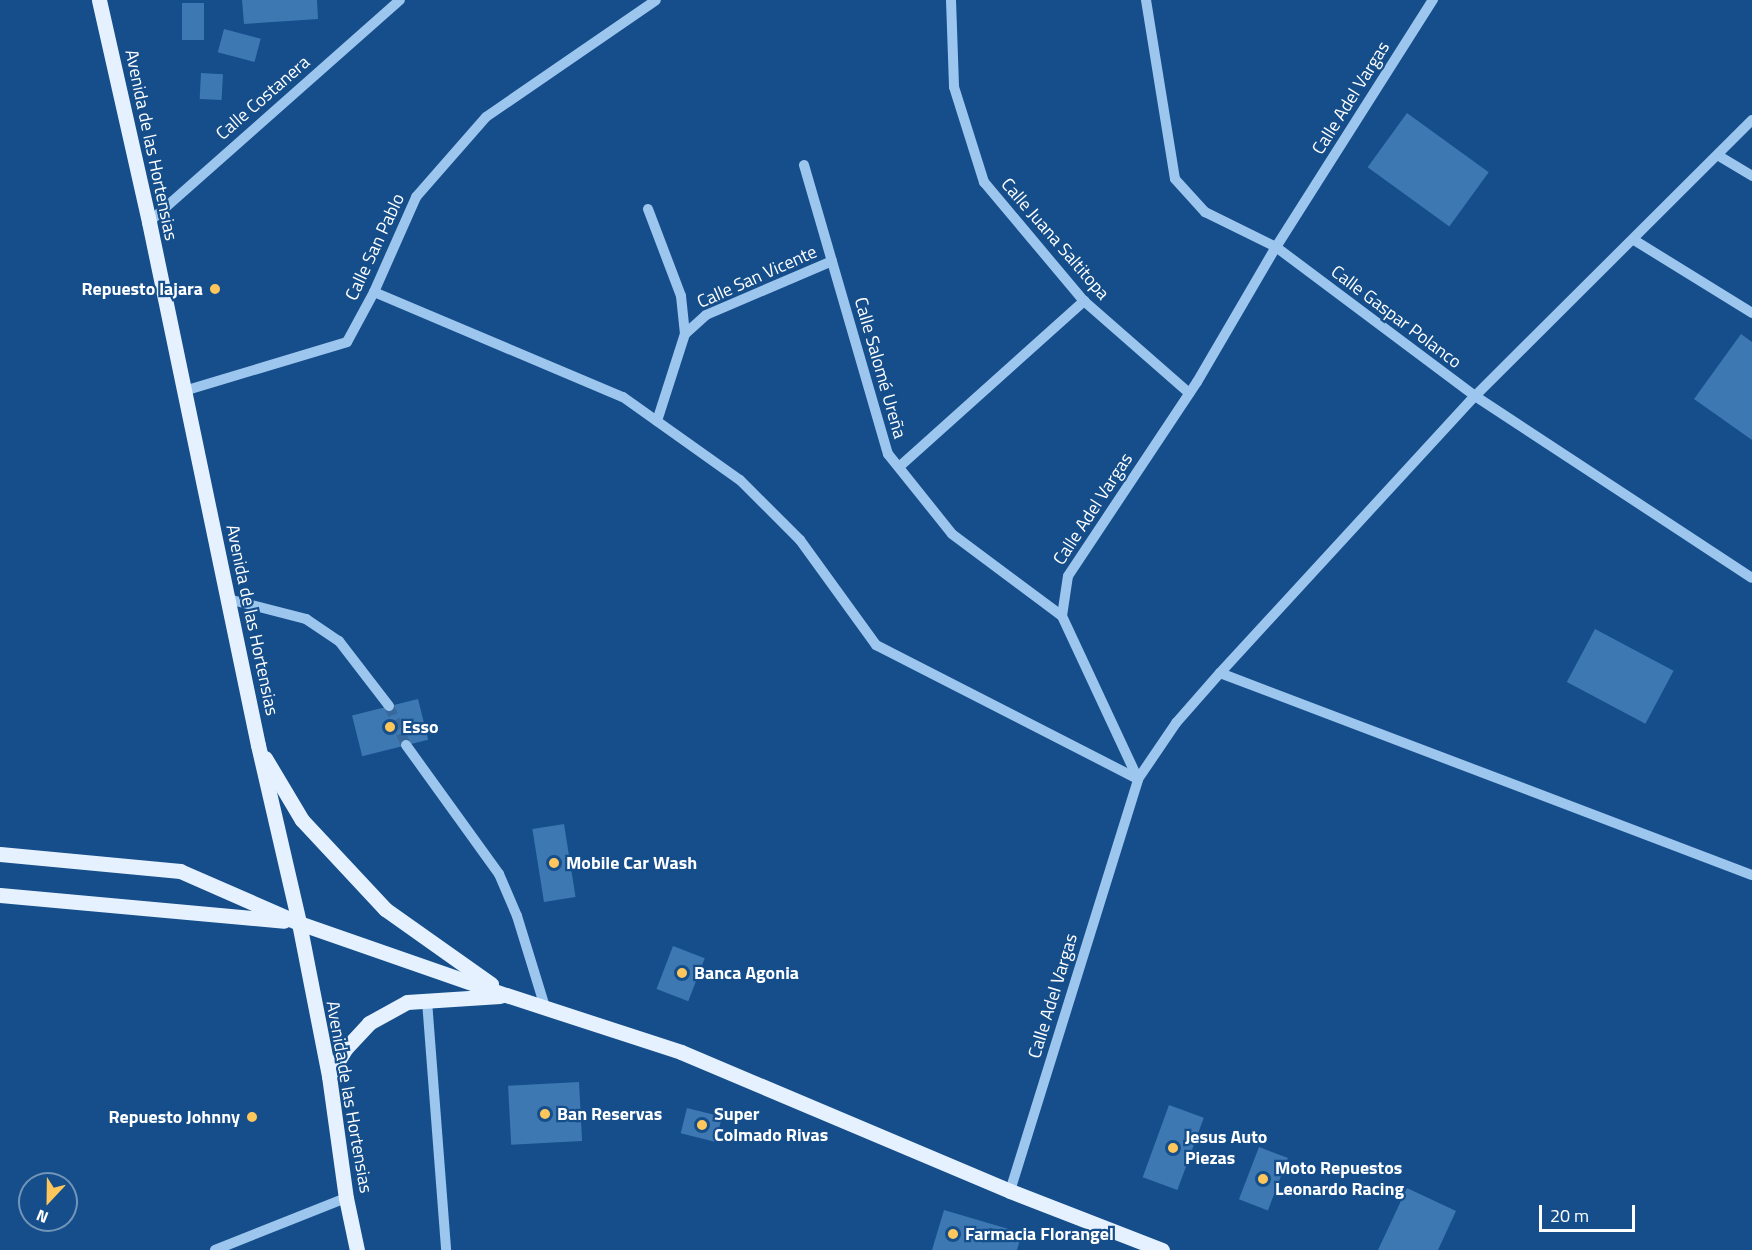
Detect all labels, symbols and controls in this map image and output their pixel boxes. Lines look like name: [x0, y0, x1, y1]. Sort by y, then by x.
street label: Calle Adel Vargas: [1308, 37, 1394, 159]
street label: Avenida de las Hortensias: [120, 48, 182, 242]
street label: Calle Costanera: [212, 51, 314, 145]
street label: Calle Juana Saltitopa: [996, 174, 1114, 304]
street label: Calle San Pablo: [341, 190, 409, 304]
street label: Calle San Vicente: [694, 241, 820, 313]
street label: Calle Gaspar Polanco: [1327, 261, 1465, 373]
place label: Repuesto lajara: [81, 278, 203, 300]
marker: Repuesto lajara: [208, 282, 222, 296]
street label: Calle Salomé Ureña: [849, 295, 911, 441]
street label: Calle Adel Vargas: [1049, 449, 1137, 569]
street label: Avenida de las Hortensias: [221, 523, 283, 717]
place label: Esso: [402, 716, 439, 738]
marker: Esso: [383, 720, 397, 734]
place label: Mobile Car Wash: [566, 852, 697, 874]
marker: Mobile Car Wash: [547, 856, 561, 870]
street label: Calle Adel Vargas: [1024, 931, 1082, 1061]
place label: Banca Agonia: [694, 962, 799, 984]
marker: Banca Agonia: [675, 966, 689, 980]
street label: Avenida de las Hortensias: [321, 999, 377, 1195]
place label: Ban Reservas: [557, 1103, 662, 1125]
place label: Super Colmado Rivas: [714, 1104, 828, 1146]
place label: Repuesto Johnny: [109, 1106, 240, 1128]
marker: Ban Reservas: [538, 1107, 552, 1121]
marker: Repuesto Johnny: [245, 1110, 259, 1124]
marker: Super Colmado Rivas: [695, 1118, 709, 1132]
place label: Jesus Auto Piezas: [1185, 1127, 1267, 1170]
marker: Jesus Auto Piezas: [1166, 1141, 1180, 1155]
place label: Moto Repuestos Leonardo Racing: [1275, 1158, 1404, 1200]
north arrow: [18, 1172, 78, 1232]
marker: Moto Repuestos Leonardo Racing: [1256, 1172, 1270, 1186]
scale bar: [1542, 1193, 1638, 1231]
text: 20 m: [1550, 1202, 1589, 1229]
text: N: [32, 1204, 52, 1230]
place label: Farmacia Florangel: [965, 1223, 1114, 1245]
marker: Farmacia Florangel: [946, 1227, 960, 1241]

